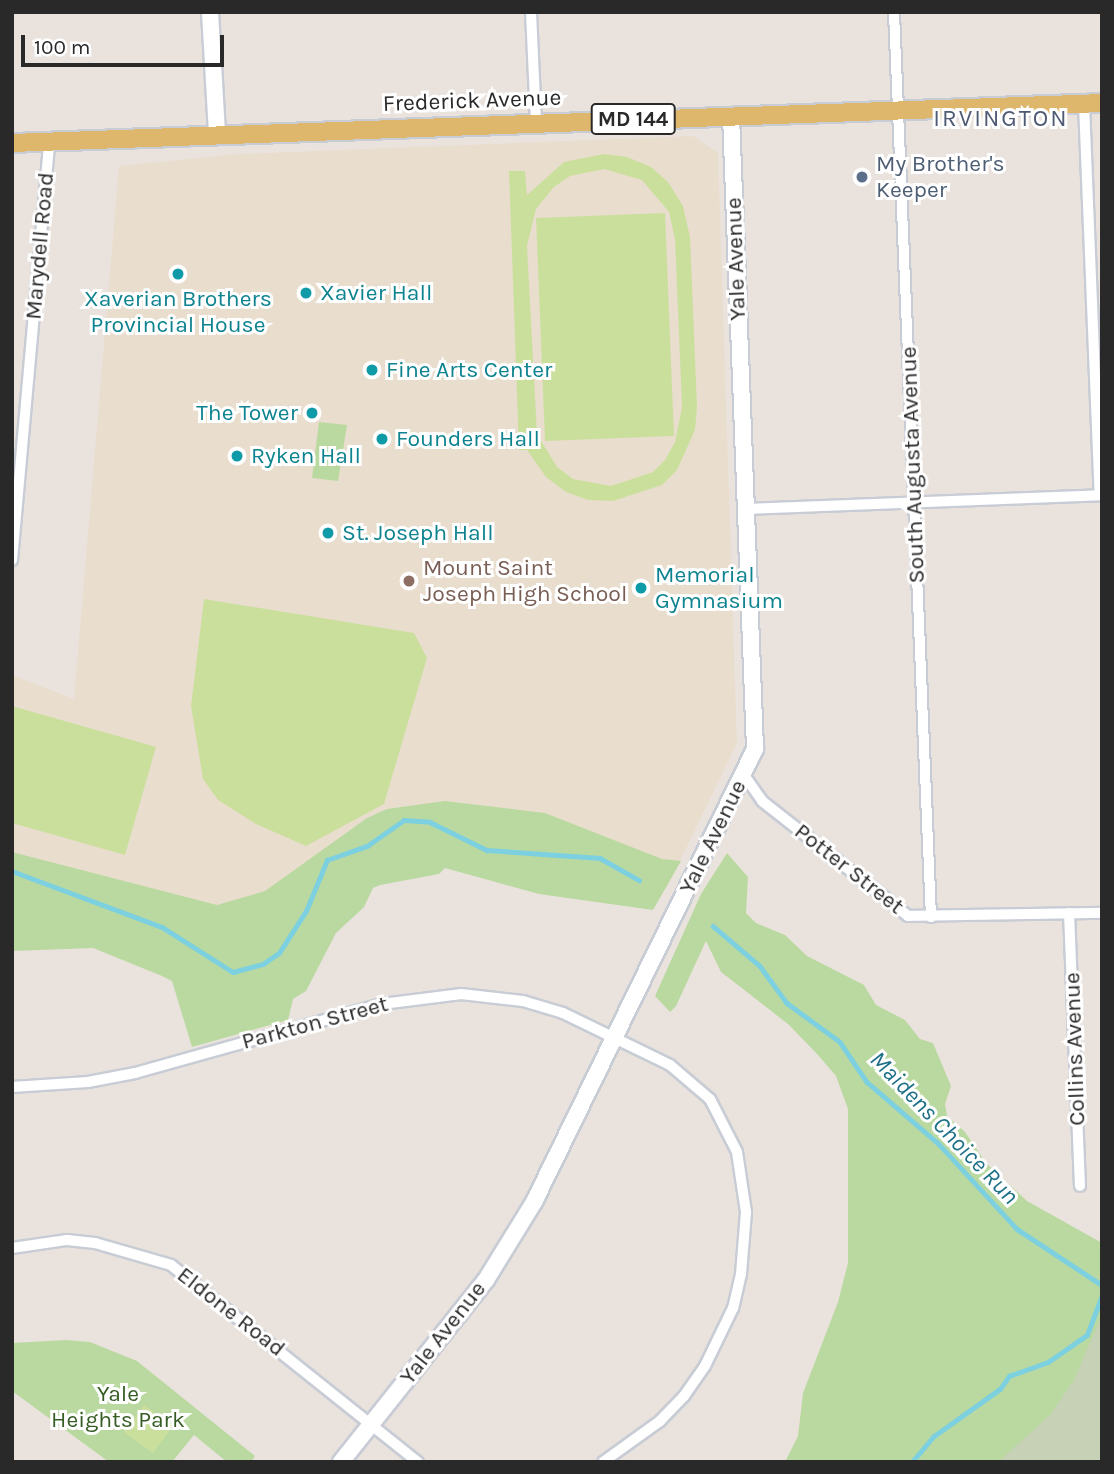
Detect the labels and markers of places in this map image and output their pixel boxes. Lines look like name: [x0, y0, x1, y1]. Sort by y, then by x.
place label: My Brother's Keeper: [876, 150, 1005, 204]
marker: My Brother's Keeper: [854, 169, 870, 185]
marker: Xaverian Brothers Provincial House: [170, 266, 186, 282]
place label: Xavier Hall: [320, 279, 432, 307]
place label: Xaverian Brothers Provincial House: [84, 285, 272, 339]
marker: Xavier Hall: [298, 285, 314, 301]
place label: Fine Arts Center: [386, 356, 552, 384]
marker: Fine Arts Center: [364, 362, 380, 378]
place label: The Tower: [196, 399, 298, 427]
marker: The Tower: [304, 405, 320, 421]
place label: Founders Hall: [396, 425, 540, 453]
marker: Founders Hall: [374, 431, 390, 447]
place label: Ryken Hall: [251, 442, 361, 470]
marker: Ryken Hall: [229, 448, 245, 464]
place label: St. Joseph Hall: [342, 519, 494, 547]
marker: St. Joseph Hall: [320, 525, 336, 541]
place label: Mount Saint Joseph High School: [423, 554, 627, 608]
place label: Memorial Gymnasium: [655, 561, 783, 615]
marker: Mount Saint Joseph High School: [401, 573, 417, 589]
marker: Memorial Gymnasium: [633, 580, 649, 596]

